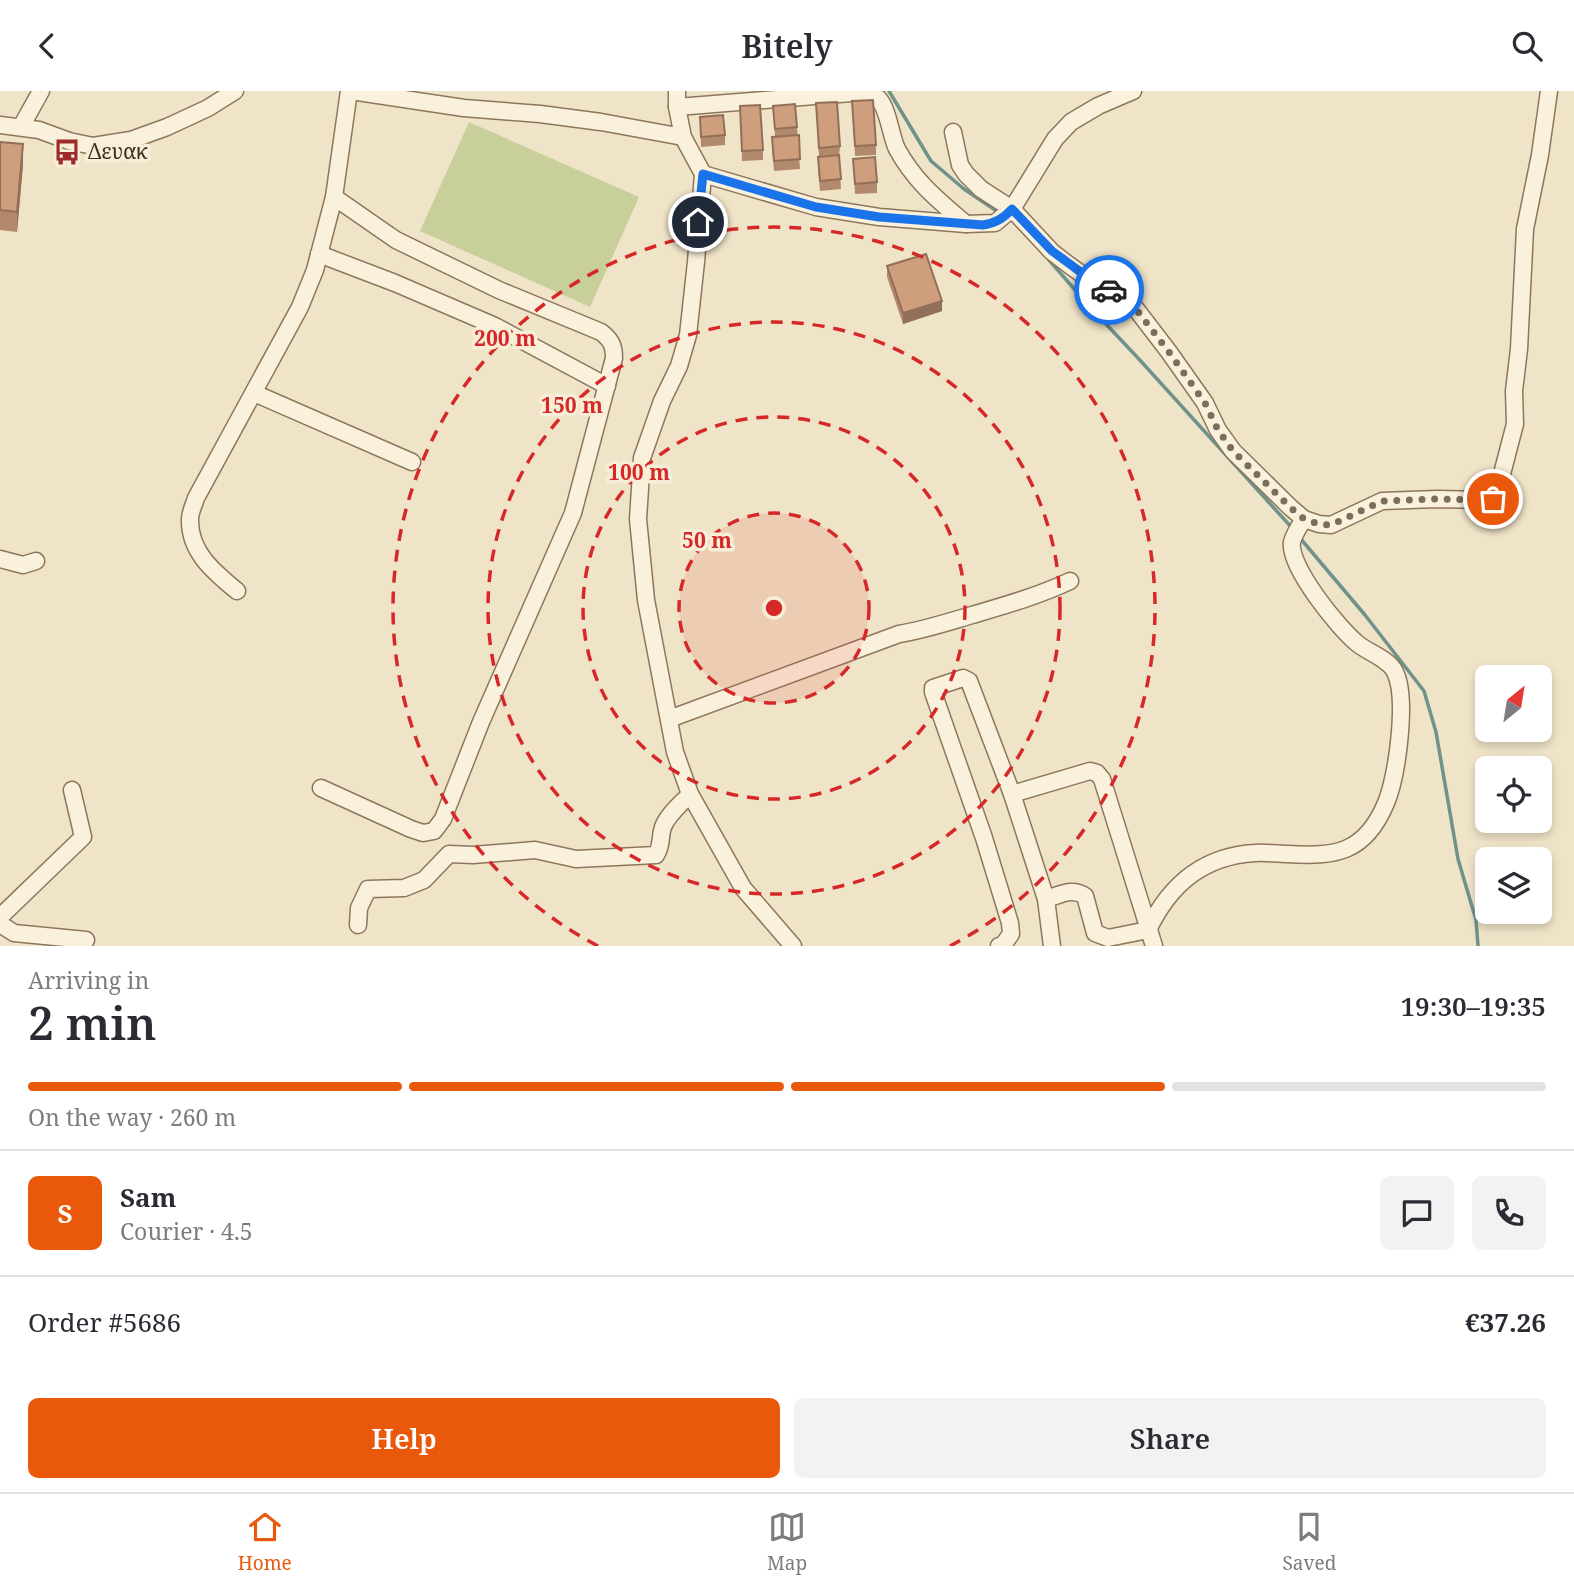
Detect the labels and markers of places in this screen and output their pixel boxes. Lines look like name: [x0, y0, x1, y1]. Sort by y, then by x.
bus stop icon: Δευακ: [52, 137, 82, 167]
place label: Δευακ: [88, 137, 148, 165]
pin: [668, 192, 728, 252]
pin: [1463, 469, 1523, 529]
centre of rings: [762, 596, 786, 620]

